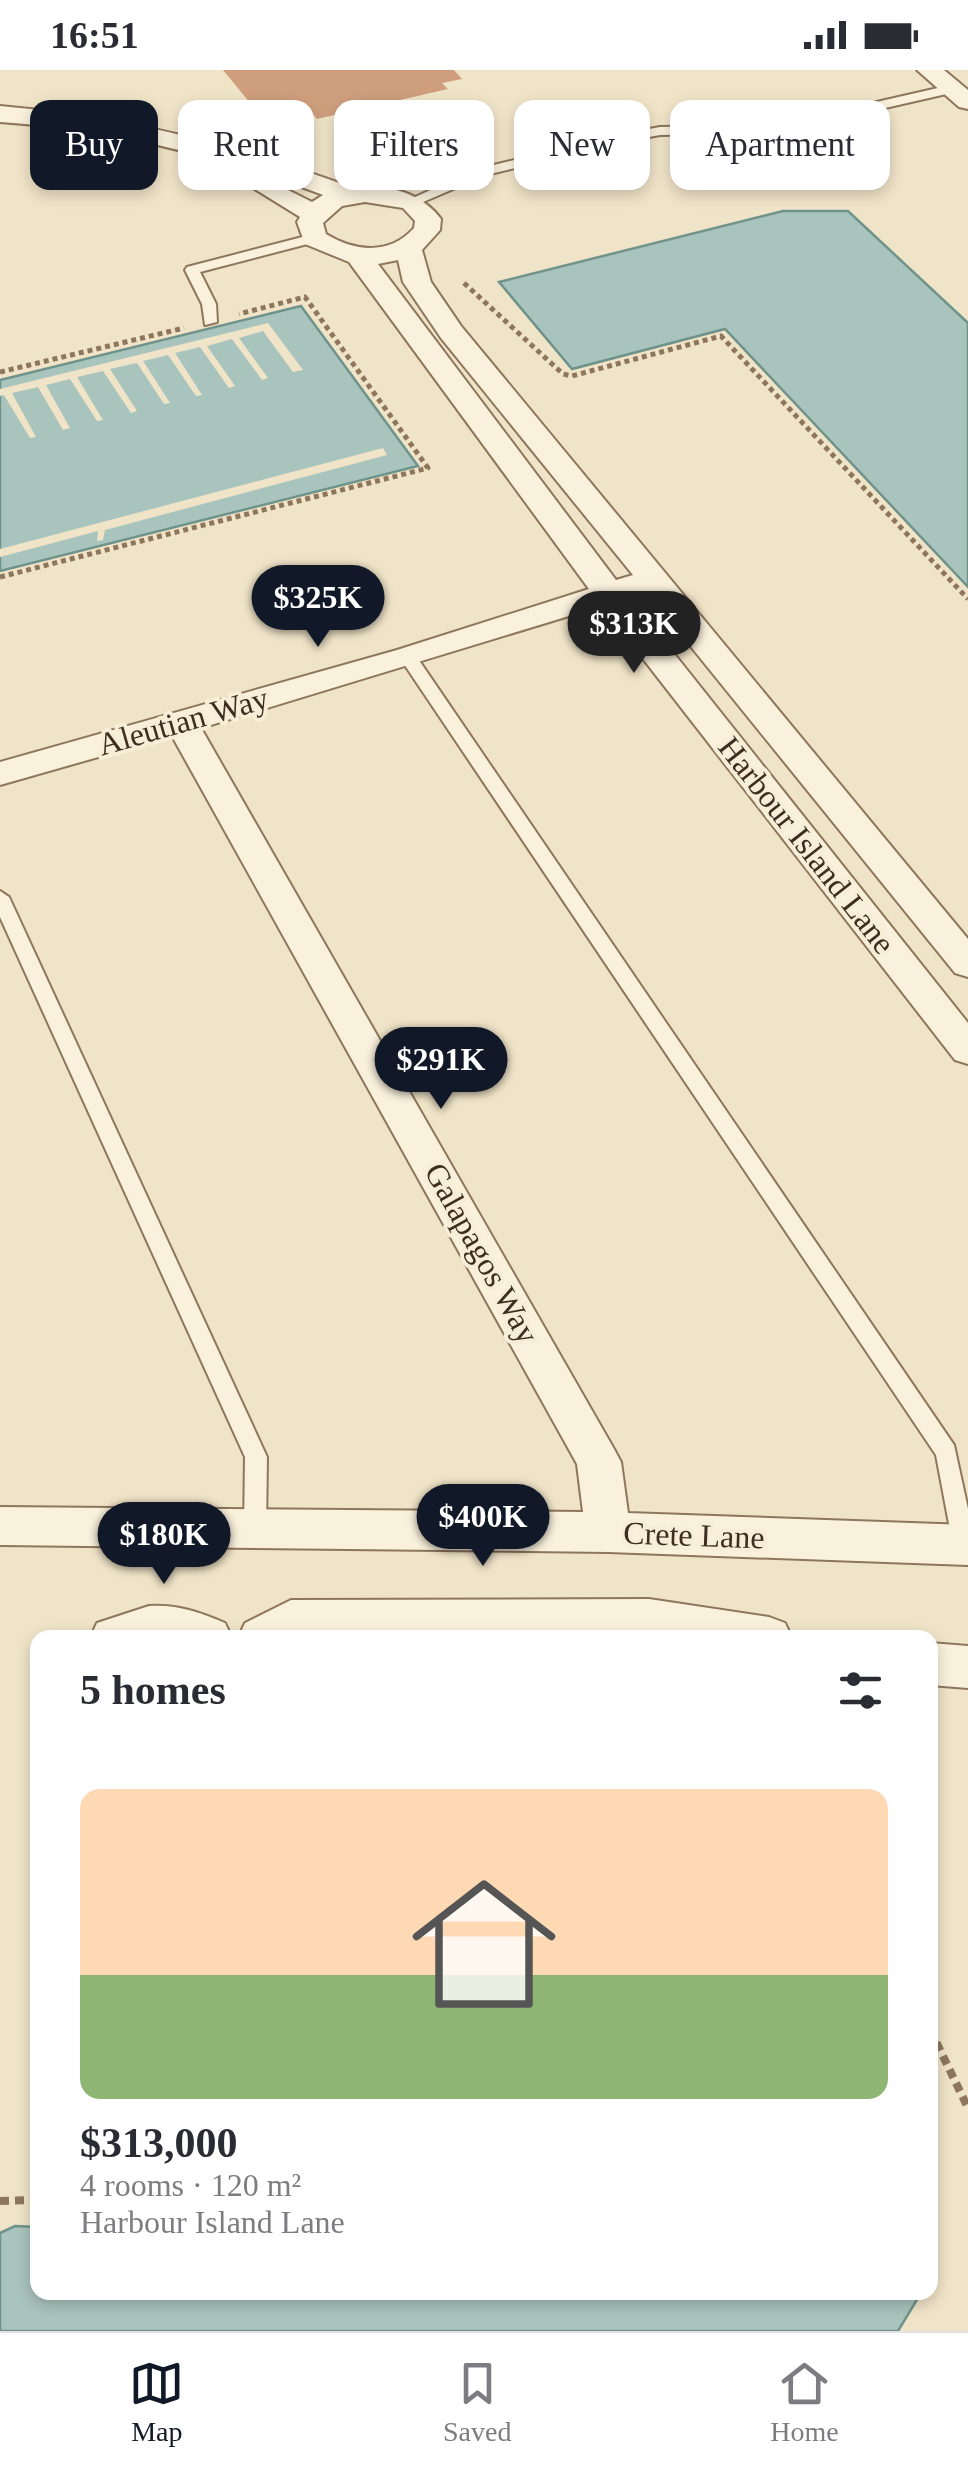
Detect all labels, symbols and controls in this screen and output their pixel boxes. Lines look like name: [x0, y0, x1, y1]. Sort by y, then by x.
text: 16:51: [50, 14, 139, 56]
chip: Buy: [30, 100, 158, 190]
chip: Rent: [178, 100, 314, 190]
chip: Filters: [334, 100, 494, 190]
chip: New: [514, 100, 650, 190]
chip: Apartment: [670, 100, 890, 190]
pin: $325K: [248, 565, 388, 650]
text: $325K: [274, 579, 362, 615]
pin: $313K: [564, 591, 704, 676]
text: $313K: [590, 605, 678, 641]
street label: Aleutian Way: [94, 680, 272, 762]
street label: Harbour Island Lane: [711, 730, 903, 960]
pin: $291K: [371, 1027, 511, 1112]
text: $291K: [397, 1041, 485, 1077]
street label: Galapagos Way: [418, 1157, 546, 1349]
pin: $400K: [413, 1484, 553, 1569]
text: $400K: [439, 1498, 527, 1534]
pin: $180K: [94, 1502, 234, 1587]
street label: Crete Lane: [623, 1515, 765, 1555]
text: $180K: [120, 1516, 208, 1552]
icon: filters: [833, 1663, 888, 1718]
text: 5 homes: [80, 1667, 226, 1713]
icon: home: [394, 1854, 574, 2034]
text: $313,000: [80, 2120, 238, 2166]
text: 4 rooms · 120 m²: [80, 2167, 301, 2203]
text: Harbour Island Lane: [80, 2204, 345, 2240]
tab: Map: [129, 2356, 184, 2448]
tab: Saved: [443, 2356, 511, 2448]
tab: Home: [770, 2356, 839, 2448]

